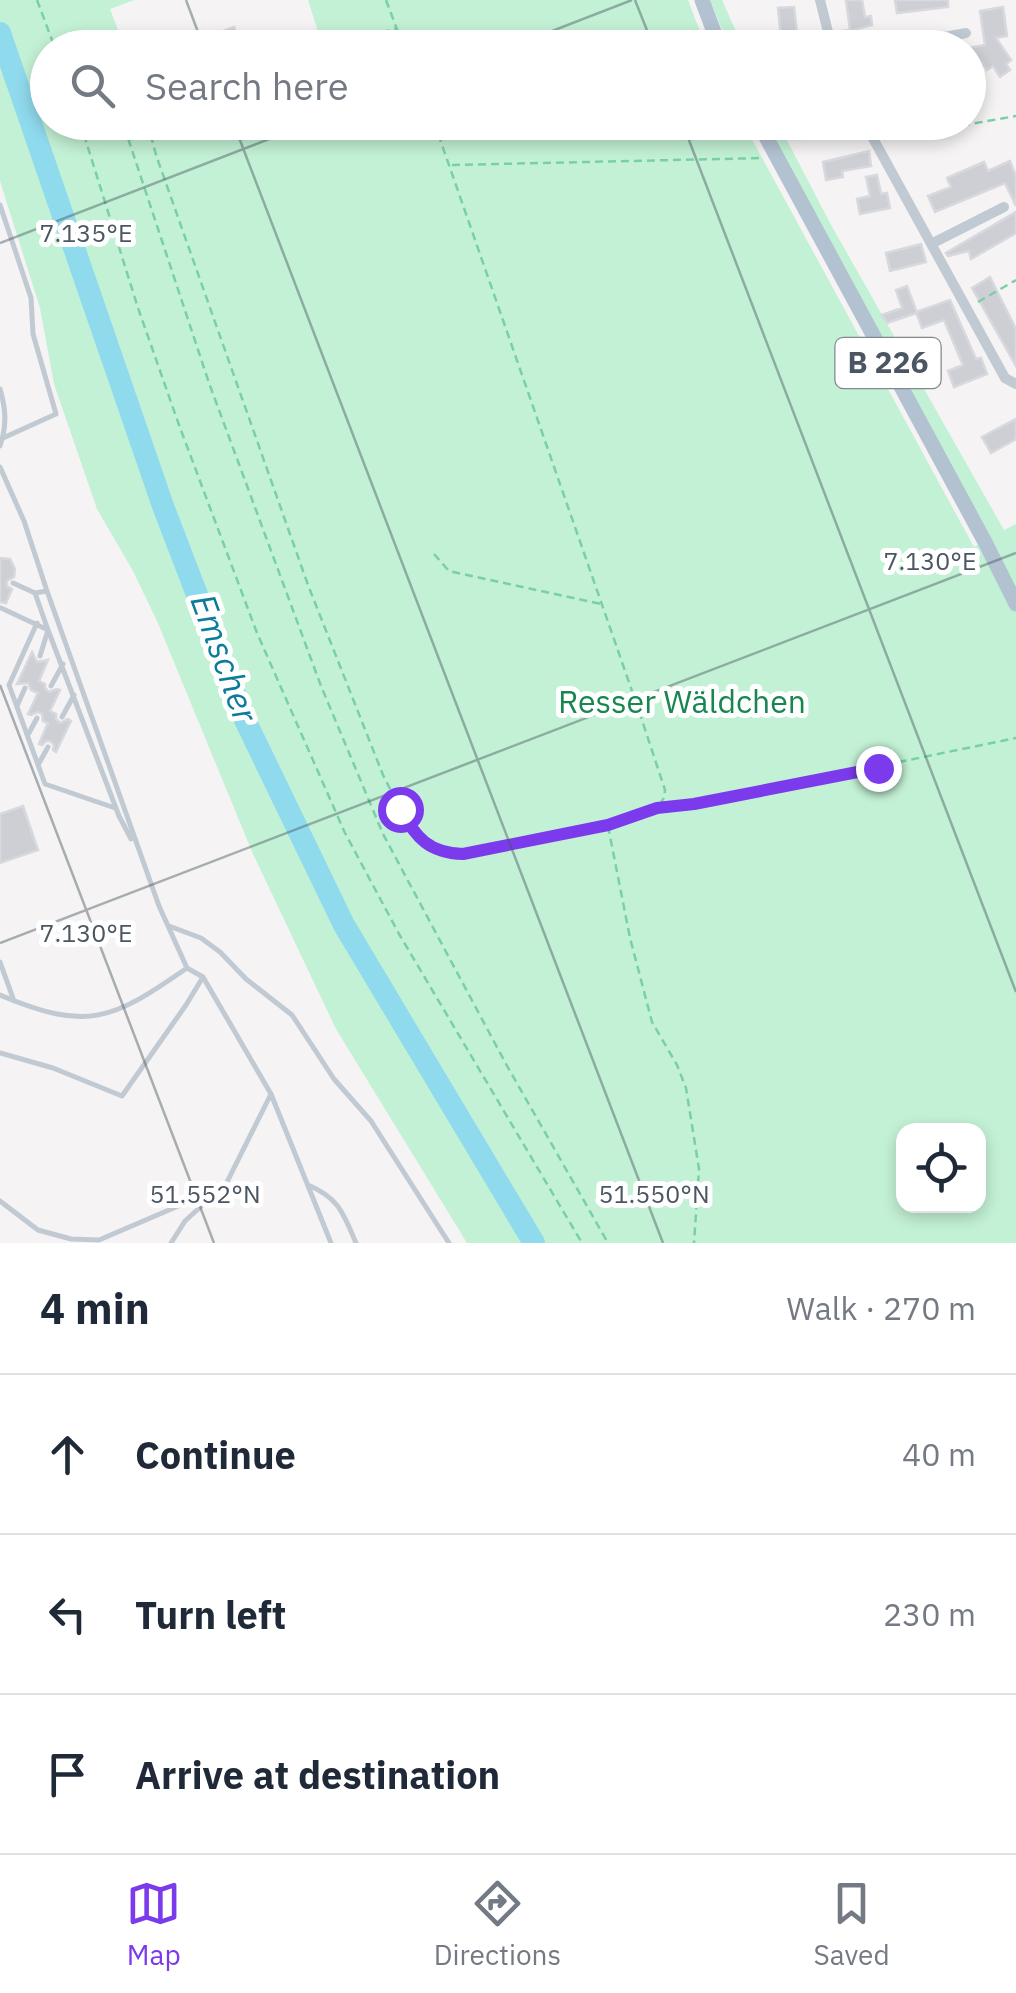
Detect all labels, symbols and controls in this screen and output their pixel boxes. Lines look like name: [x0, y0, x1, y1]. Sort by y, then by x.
search box: [30, 30, 986, 140]
icon: search: [65, 58, 120, 113]
text: Search here: [145, 61, 349, 110]
text: 7.135°E: [39, 216, 133, 249]
road number: B 226: [836, 338, 940, 388]
text: 7.130°E: [883, 544, 977, 577]
water label: Emscher: [181, 587, 270, 729]
park label: Resser Wäldchen: [558, 680, 806, 722]
route end: [856, 746, 902, 792]
route start: [378, 787, 424, 833]
text: 7.130°E: [39, 916, 133, 949]
map controls: [896, 1123, 986, 1213]
button: locate: [896, 1123, 986, 1213]
text: 51.552°N: [149, 1177, 261, 1210]
text: 51.550°N: [598, 1177, 710, 1210]
text: 4 min: [40, 1281, 150, 1336]
text: Walk · 270 m: [787, 1287, 976, 1329]
icon: ahead: [40, 1427, 95, 1482]
text: Continue: [135, 1430, 296, 1479]
text: 40 m: [902, 1433, 976, 1475]
icon: left: [40, 1587, 95, 1642]
text: Turn left: [135, 1590, 286, 1639]
text: 230 m: [883, 1593, 976, 1635]
icon: arrive: [40, 1747, 95, 1802]
text: Arrive at destination: [135, 1750, 500, 1799]
tab: Map: [126, 1876, 181, 1973]
tab: Directions: [434, 1876, 561, 1973]
tab: Saved: [814, 1876, 890, 1973]

